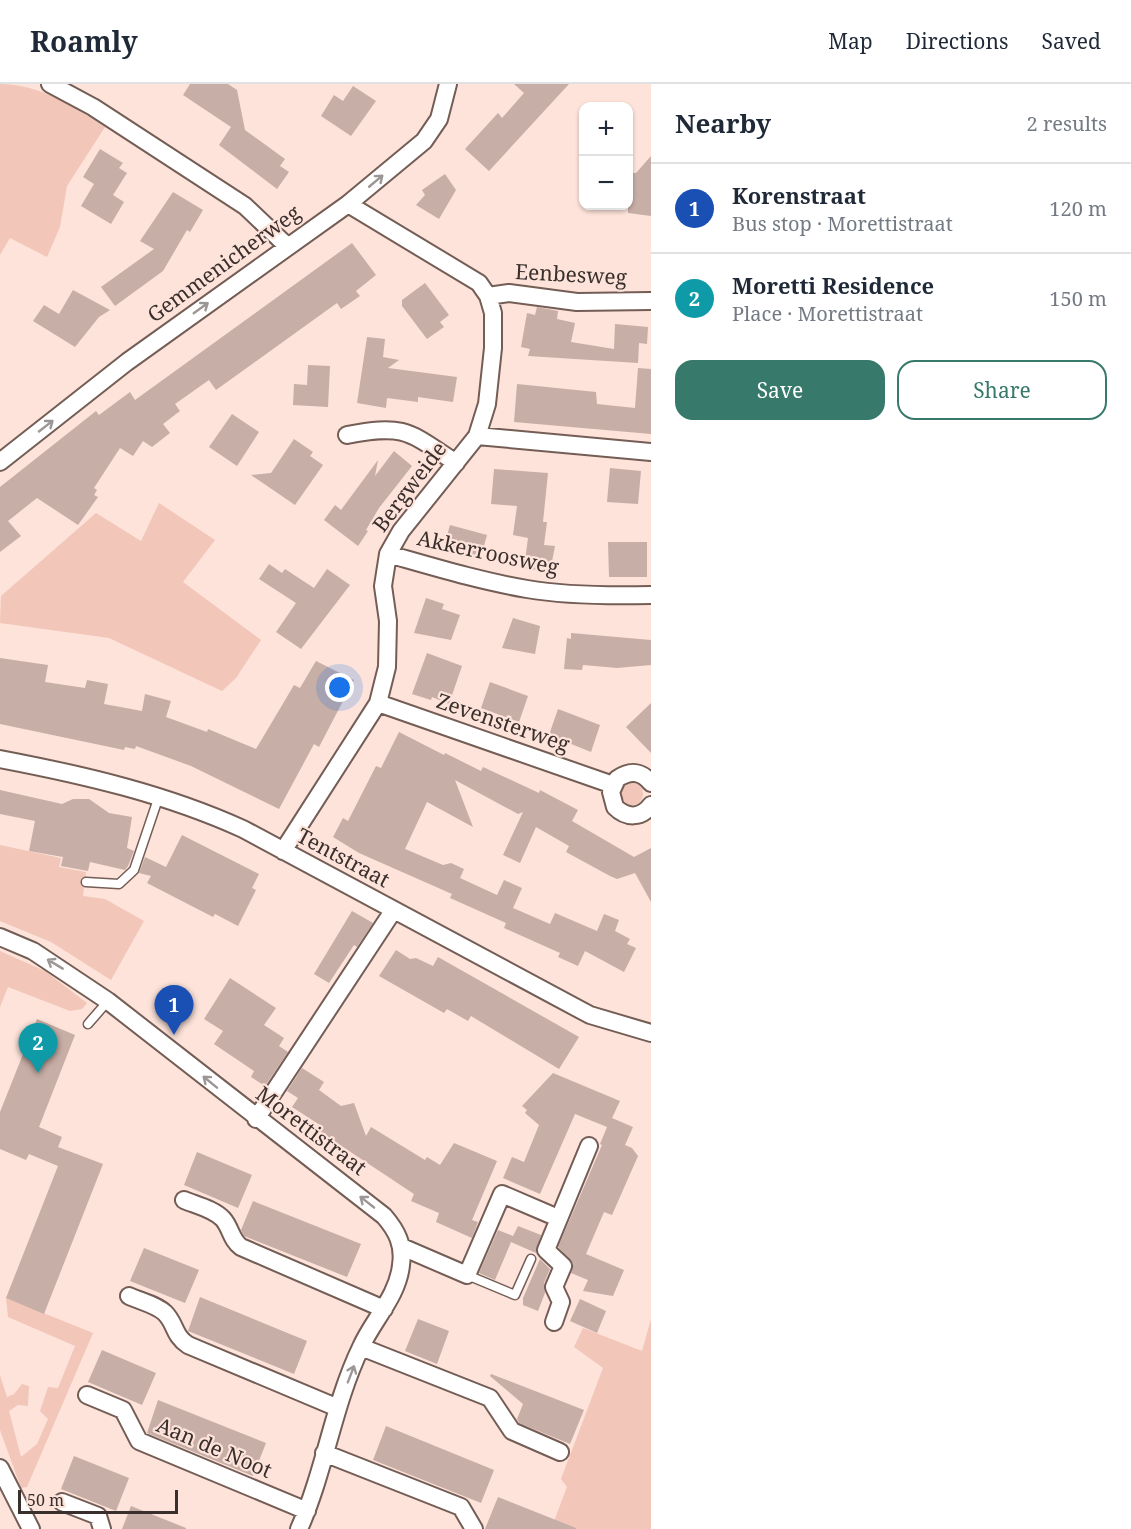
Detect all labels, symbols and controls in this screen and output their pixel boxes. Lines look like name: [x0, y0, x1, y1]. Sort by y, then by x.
text: Roamly: [30, 22, 138, 60]
text: Map: [828, 27, 873, 55]
text: Directions: [906, 27, 1008, 55]
text: Saved: [1041, 27, 1101, 55]
map controls: [579, 102, 633, 210]
button: +: [579, 102, 633, 156]
text: Nearby: [675, 105, 771, 141]
text: 2 results: [1027, 110, 1107, 137]
button: −: [579, 156, 633, 210]
one-way arrow: [367, 175, 383, 188]
text: Korenstraat: [732, 180, 866, 210]
text: 1: [689, 195, 700, 222]
text: 120 m: [1049, 195, 1107, 222]
street label: Gemmenicherweg: [141, 198, 306, 328]
text: Bus stop · Morettistraat: [732, 210, 953, 237]
street label: Eenbesweg: [514, 257, 628, 291]
text: Moretti Residence: [732, 270, 934, 300]
text: 2: [689, 285, 700, 312]
text: 150 m: [1049, 285, 1107, 312]
text: Place · Morettistraat: [732, 300, 923, 327]
one-way arrow: [192, 302, 208, 314]
button: Save: [675, 360, 885, 420]
button: Share: [897, 360, 1107, 420]
one-way arrow: [38, 420, 54, 433]
street label: Bergweide: [366, 436, 452, 537]
street label: Akkerroosweg: [415, 523, 562, 581]
your location: [325, 673, 354, 702]
street label: Zevensterweg: [433, 686, 574, 758]
street label: Tentstraat: [292, 821, 395, 893]
one-way arrow: [47, 958, 64, 970]
pin: 1: [154, 986, 194, 1035]
pin: 2: [18, 1024, 57, 1073]
one-way arrow: [203, 1075, 219, 1088]
street label: Morettistraat: [251, 1079, 373, 1181]
one-way arrow: [359, 1196, 375, 1209]
one-way arrow: [346, 1365, 357, 1384]
street label: Aan de Noot: [152, 1410, 276, 1484]
scale bar: [18, 1487, 178, 1514]
text: 50 m: [27, 1489, 64, 1511]

